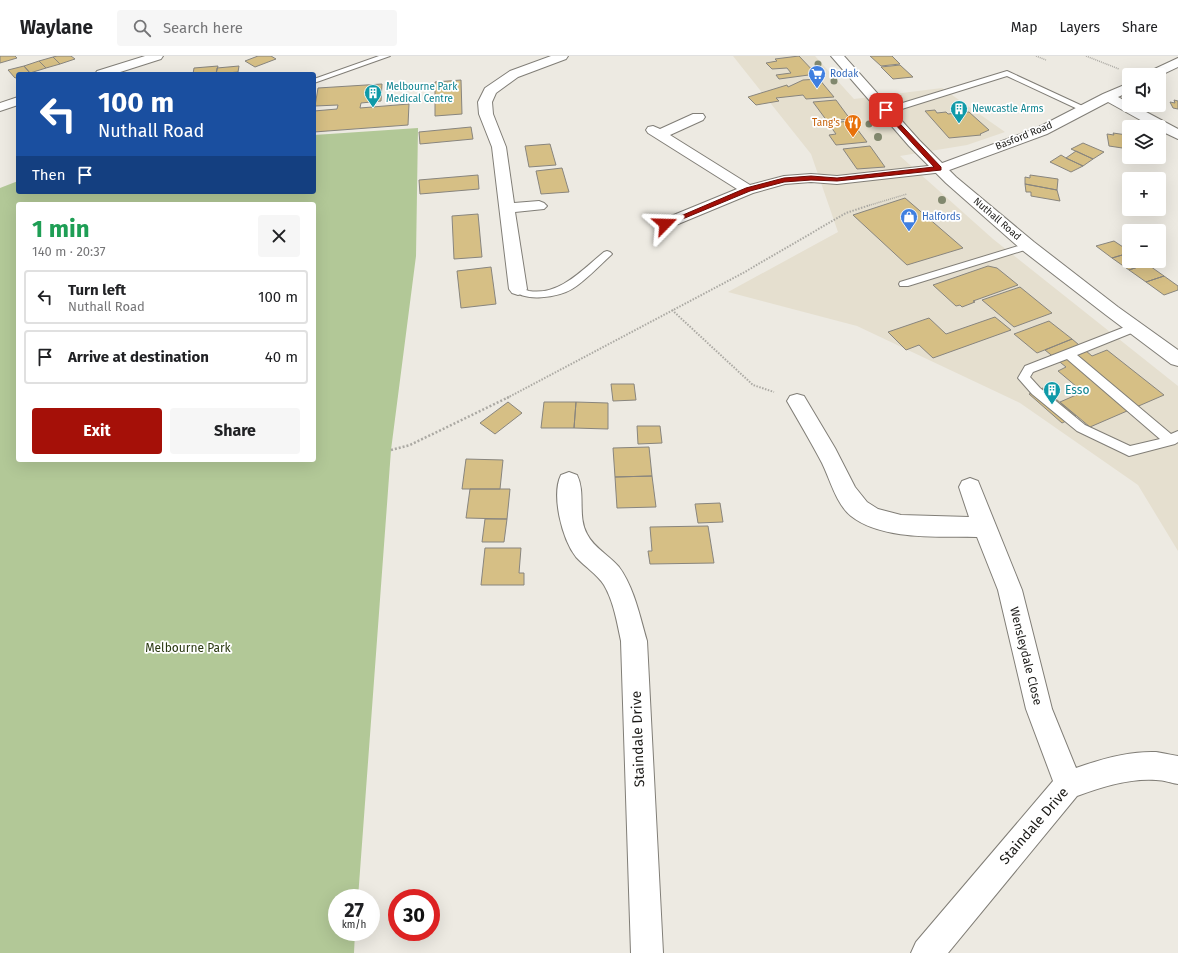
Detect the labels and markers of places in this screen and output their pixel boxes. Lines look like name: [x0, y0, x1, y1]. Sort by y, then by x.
supermarket icon: Rodak: [807, 64, 827, 89]
place label: Rodak: [830, 68, 859, 80]
place label: Melbourne Park Medical Centre: [386, 81, 458, 105]
building icon: Melbourne Park Medical Centre: [363, 83, 383, 108]
pin: [869, 93, 903, 127]
building icon: Newcastle Arms: [949, 99, 969, 124]
place label: Newcastle Arms: [972, 103, 1044, 115]
restaurant icon: Tang's: [843, 113, 863, 138]
place label: Tang's: [812, 117, 840, 129]
shop icon: Halfords: [899, 207, 919, 232]
place label: Halfords: [922, 211, 961, 223]
building icon: Esso: [1042, 380, 1062, 405]
place label: Esso: [1065, 383, 1089, 397]

